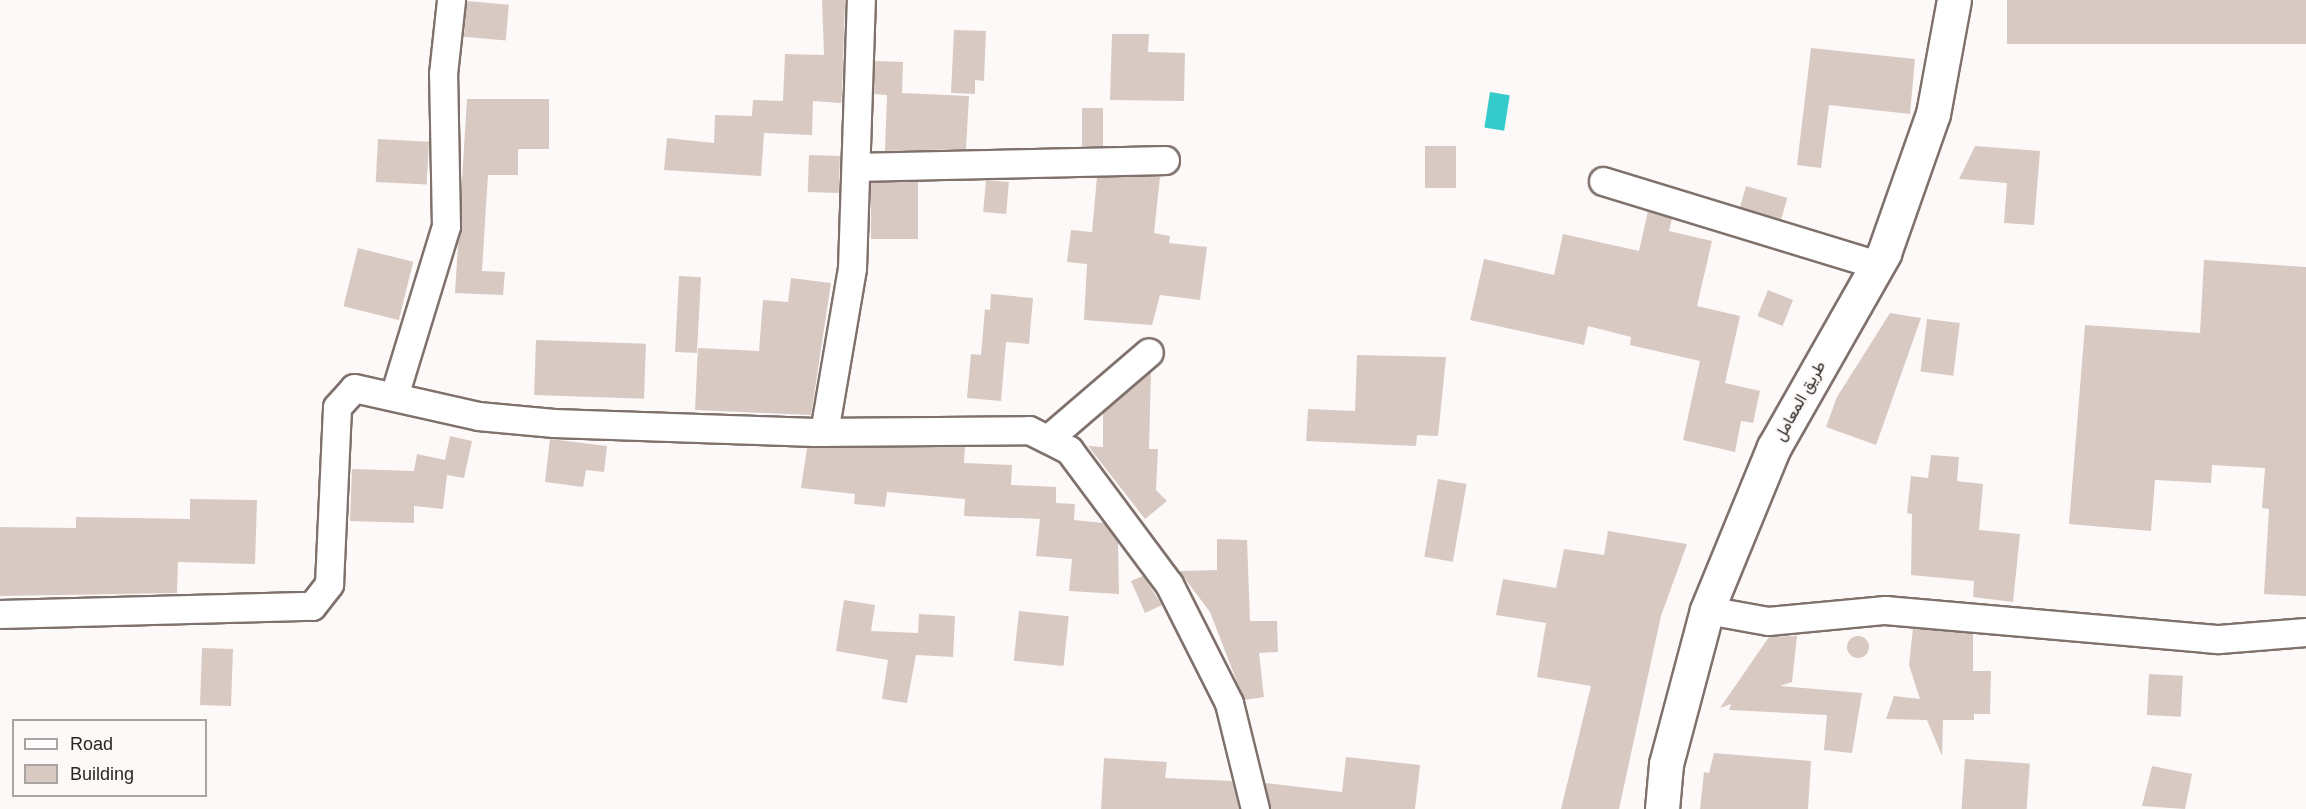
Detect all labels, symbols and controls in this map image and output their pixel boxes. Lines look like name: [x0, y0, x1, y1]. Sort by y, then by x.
street label: طريق المعامل: [1770, 358, 1830, 444]
legend: [12, 719, 207, 797]
text: Road: [70, 734, 113, 754]
text: Building: [70, 764, 134, 784]

